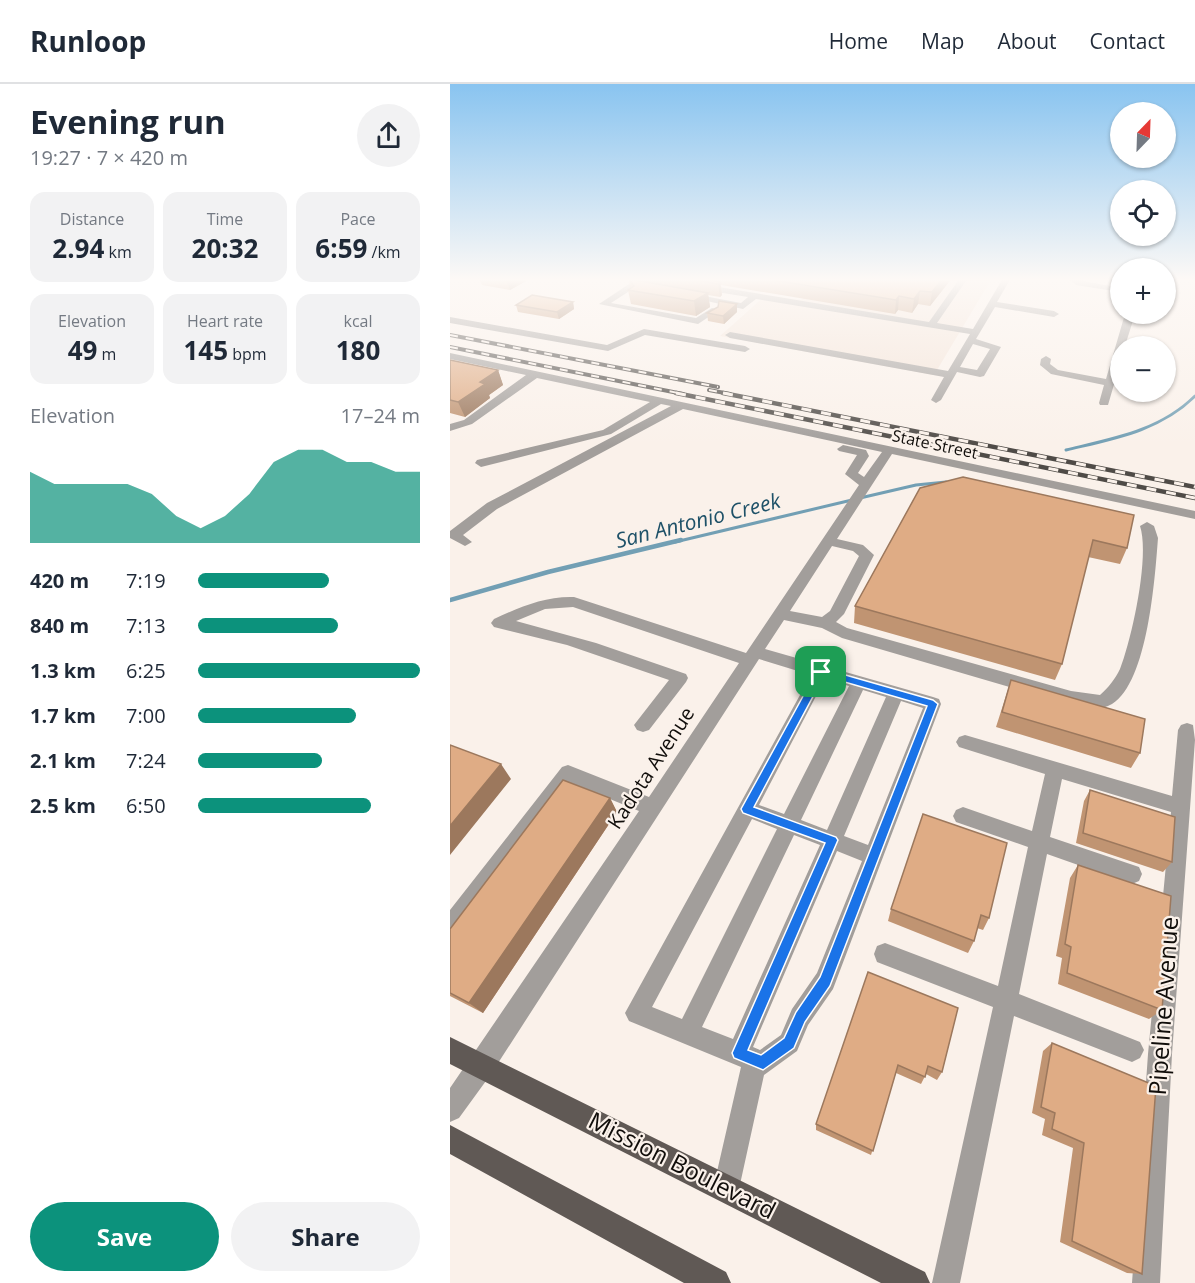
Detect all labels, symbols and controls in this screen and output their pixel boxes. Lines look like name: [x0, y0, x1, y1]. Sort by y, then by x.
text: Runloop: [30, 22, 146, 60]
text: Home: [829, 27, 888, 55]
text: Map: [921, 27, 964, 55]
text: About: [997, 27, 1057, 55]
text: Contact: [1090, 27, 1165, 55]
text: Evening run: [30, 99, 226, 144]
north arrow: [1110, 102, 1176, 168]
map controls: [1110, 102, 1176, 402]
button: share: [357, 104, 420, 167]
text: 19:27 · 7 × 420 m: [30, 144, 188, 171]
button: locate: [1110, 180, 1176, 246]
text: Distance: [60, 208, 124, 230]
text: Time: [207, 208, 243, 230]
text: Pace: [340, 208, 376, 230]
text: 2.94: [52, 230, 104, 266]
text: 20:32: [192, 230, 258, 266]
text: 6:59: [315, 230, 367, 266]
text: km: [104, 241, 132, 263]
text: /km: [367, 241, 401, 263]
button: +: [1110, 258, 1176, 324]
text: Elevation: [58, 310, 126, 332]
text: Heart rate: [187, 310, 263, 332]
text: kcal: [344, 310, 373, 332]
text: 49: [68, 332, 97, 368]
text: 145: [183, 332, 228, 368]
text: 180: [336, 332, 380, 368]
button: −: [1110, 336, 1176, 402]
text: m: [97, 343, 116, 365]
text: bpm: [228, 343, 267, 365]
text: Elevation: [30, 402, 115, 429]
text: 17–24 m: [341, 402, 420, 429]
street label: State Street: [890, 424, 980, 464]
water label: San Antonio Creek: [612, 486, 784, 554]
text: 420 m: [30, 567, 89, 594]
text: 7:19: [126, 567, 166, 594]
text: 840 m: [30, 612, 89, 639]
text: 7:13: [126, 612, 166, 639]
pin: [795, 646, 846, 697]
icon: arrive: [804, 655, 837, 688]
text: 1.3 km: [30, 657, 96, 684]
text: 6:25: [126, 657, 166, 684]
street label: Kadota Avenue: [601, 701, 700, 834]
text: 1.7 km: [30, 702, 96, 729]
text: 7:00: [126, 702, 166, 729]
text: 2.1 km: [30, 747, 96, 774]
text: 7:24: [126, 747, 166, 774]
text: 2.5 km: [30, 792, 96, 819]
text: 6:50: [126, 792, 166, 819]
street label: Pipeline Avenue: [1140, 916, 1185, 1096]
street label: Mission Boulevard: [583, 1103, 782, 1226]
button: Save: [30, 1202, 219, 1271]
button: Share: [231, 1202, 420, 1271]

